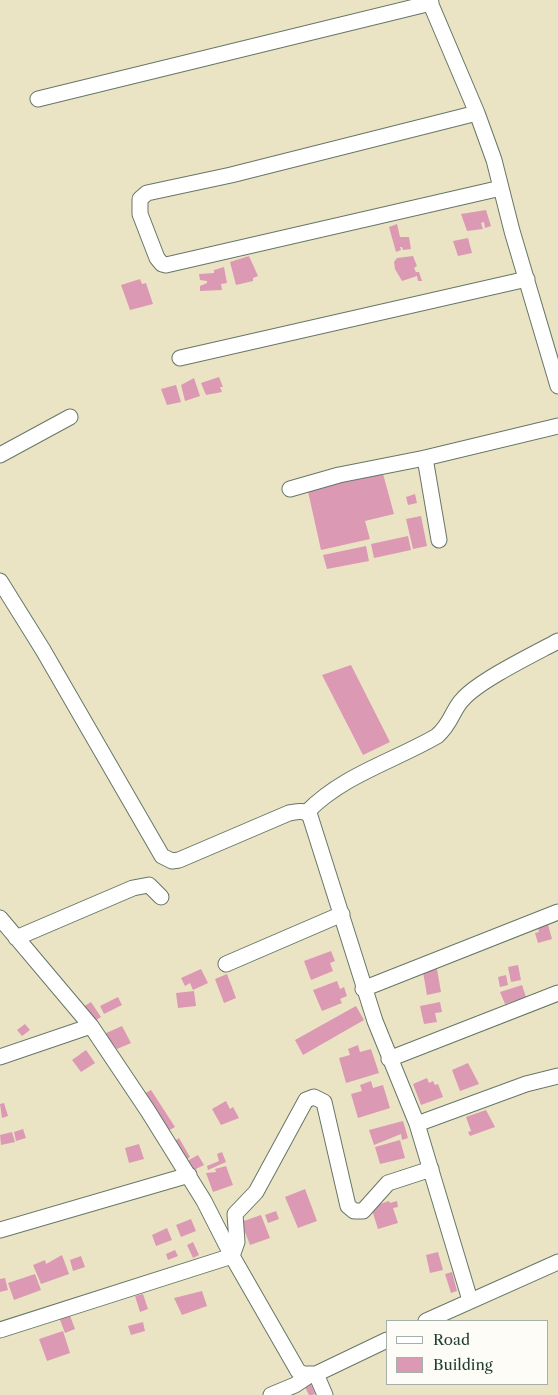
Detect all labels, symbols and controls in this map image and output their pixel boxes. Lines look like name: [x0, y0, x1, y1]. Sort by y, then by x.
legend: [386, 1320, 548, 1385]
text: Road: [433, 1330, 470, 1349]
text: Building: [433, 1355, 493, 1374]

